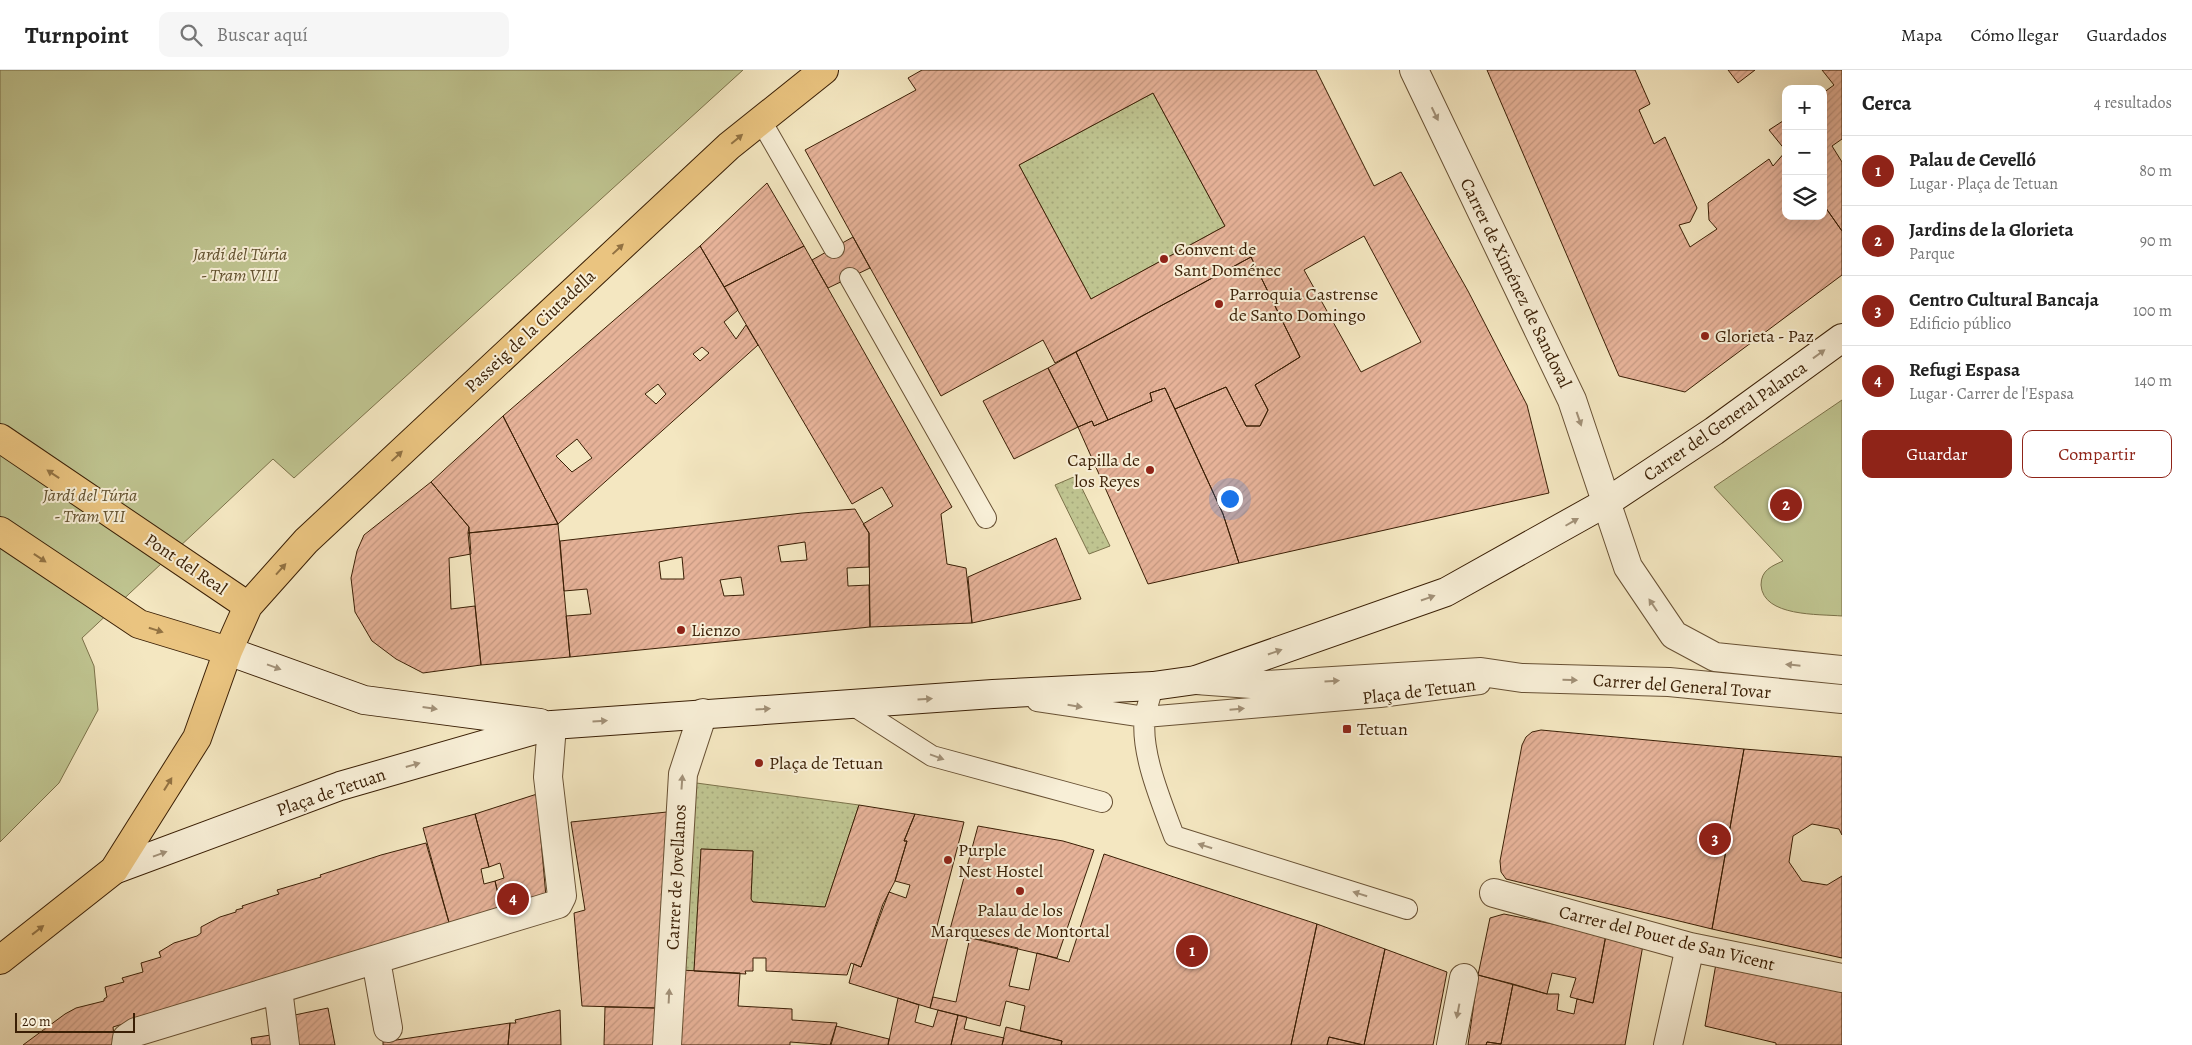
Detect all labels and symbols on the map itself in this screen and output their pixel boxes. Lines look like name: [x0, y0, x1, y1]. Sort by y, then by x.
one-way arrow: [1431, 107, 1439, 121]
one-way arrow: [731, 133, 744, 144]
street label: Carrer de Ximénez de Sandoval: [1455, 174, 1578, 392]
place label: Convent de Sant Doménec: [1174, 237, 1281, 282]
park label: Jardí del Túria - Tram VIII: [192, 242, 287, 287]
one-way arrow: [612, 243, 624, 255]
marker: Convent de Sant Doménec: [1158, 253, 1170, 265]
street label: Passeig de la Ciutadella: [459, 264, 601, 398]
place label: Parroquia Castrense de Santo Domingo: [1229, 282, 1378, 327]
marker: Parroquia Castrense de Santo Domingo: [1213, 298, 1225, 310]
place label: Glorieta - Paz: [1715, 324, 1814, 348]
marker: Glorieta - Paz: [1699, 330, 1711, 342]
one-way arrow: [1812, 349, 1825, 360]
street label: Carrer del General Palanca: [1638, 355, 1812, 487]
one-way arrow: [1576, 412, 1583, 427]
place label: Capilla de los Reyes: [1067, 448, 1140, 493]
one-way arrow: [391, 450, 403, 462]
marker: Capilla de los Reyes: [1144, 464, 1156, 476]
one-way arrow: [47, 469, 60, 479]
park label: Jardí del Túria - Tram VII: [42, 483, 137, 528]
your location: [1217, 486, 1243, 512]
pin: 2: [1770, 486, 1802, 524]
one-way arrow: [1565, 518, 1578, 527]
street label: Pont del Real: [140, 528, 232, 601]
one-way arrow: [34, 553, 47, 563]
one-way arrow: [275, 564, 287, 576]
one-way arrow: [1421, 594, 1436, 601]
one-way arrow: [1648, 598, 1658, 611]
place label: Lienzo: [691, 618, 740, 642]
marker: Lienzo: [675, 624, 687, 636]
one-way arrow: [149, 626, 164, 634]
one-way arrow: [1268, 648, 1283, 656]
one-way arrow: [1785, 661, 1801, 669]
one-way arrow: [266, 664, 281, 671]
street label: Carrer del General Tovar: [1592, 668, 1772, 704]
street label: Plaça de Tetuan: [1361, 672, 1477, 710]
one-way arrow: [1563, 676, 1579, 684]
one-way arrow: [1324, 677, 1340, 685]
one-way arrow: [917, 694, 933, 702]
one-way arrow: [1068, 703, 1084, 711]
one-way arrow: [422, 705, 438, 713]
one-way arrow: [755, 705, 771, 713]
one-way arrow: [1229, 705, 1245, 713]
one-way arrow: [593, 717, 609, 725]
place label: Tetuan: [1357, 717, 1408, 741]
marker: Tetuan: [1341, 723, 1353, 735]
place label: Plaça de Tetuan: [769, 751, 883, 775]
one-way arrow: [930, 753, 945, 761]
marker: Plaça de Tetuan: [753, 757, 765, 769]
one-way arrow: [405, 761, 420, 769]
street label: Plaça de Tetuan: [273, 762, 389, 822]
one-way arrow: [679, 773, 687, 789]
one-way arrow: [163, 778, 172, 791]
street label: Carrer de Jovellanos: [660, 803, 692, 951]
pin: 3: [1699, 820, 1731, 858]
place label: Purple Nest Hostel: [958, 838, 1044, 883]
one-way arrow: [1198, 841, 1213, 849]
one-way arrow: [153, 850, 168, 858]
marker: Purple Nest Hostel: [942, 854, 954, 866]
pin: 4: [497, 880, 529, 918]
marker: Palau de los Marqueses de Montortal: [1014, 885, 1026, 897]
one-way arrow: [1353, 890, 1368, 898]
place label: Palau de los Marqueses de Montortal: [931, 898, 1110, 943]
street label: Carrer del Pouet de San Vicent: [1557, 900, 1778, 976]
one-way arrow: [31, 925, 45, 935]
pin: 1: [1176, 932, 1208, 970]
one-way arrow: [666, 988, 674, 1004]
one-way arrow: [1453, 1004, 1461, 1020]
scale bar: [15, 1010, 135, 1033]

